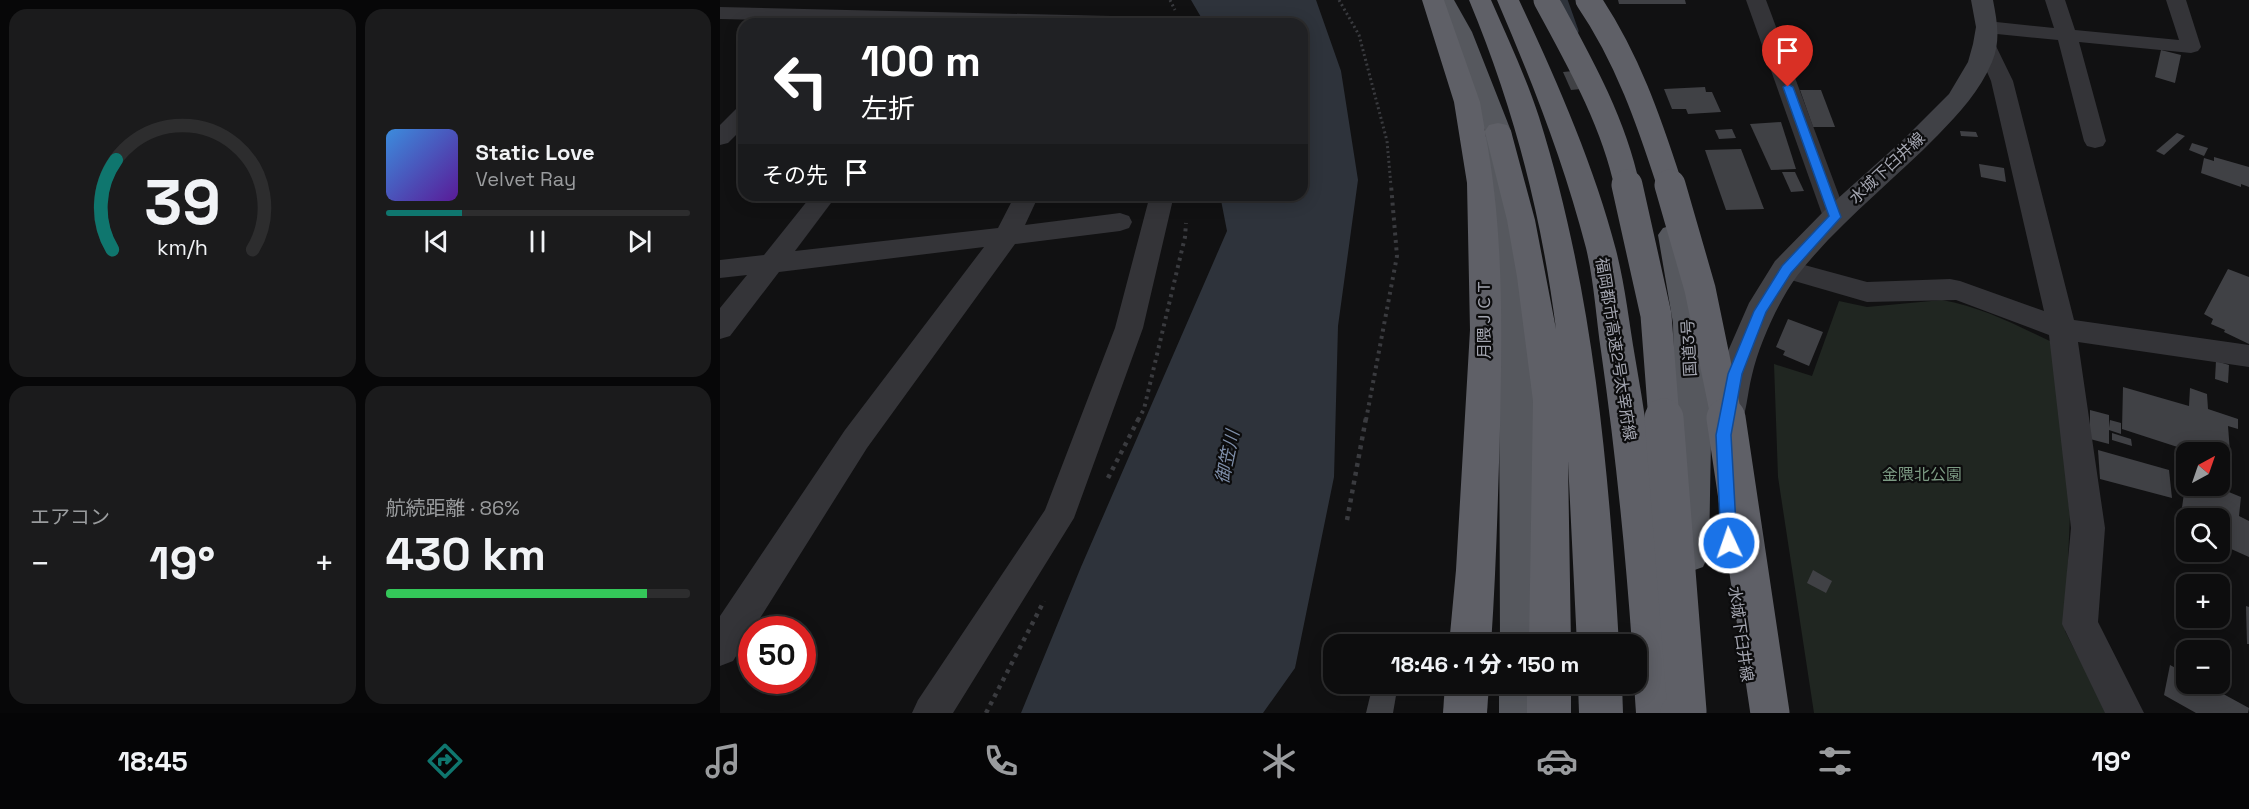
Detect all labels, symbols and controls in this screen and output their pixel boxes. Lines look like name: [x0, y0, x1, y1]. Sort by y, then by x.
pin: [1762, 25, 1813, 87]
icon: arrive: [1771, 34, 1804, 67]
text: 100 m: [861, 35, 981, 88]
icon: left: [762, 42, 840, 120]
text: 左折: [861, 91, 915, 126]
street label: 水城下臼井線: [1845, 128, 1929, 208]
text: Static Love: [476, 138, 595, 166]
icon: arrive: [840, 156, 873, 189]
text: その先: [762, 161, 828, 189]
text: 39: [144, 163, 220, 242]
text: Velvet Ray: [476, 166, 576, 192]
icon: previous: [420, 225, 453, 258]
icon: pause: [521, 225, 554, 258]
icon: next: [623, 225, 656, 258]
text: km/h: [157, 235, 208, 262]
street label: 福岡都市高速2号太宰府線: [1591, 256, 1641, 442]
street label: 月隈ＪＣＴ: [1474, 279, 1495, 359]
street label: 国道3号: [1677, 319, 1701, 377]
water label: 御笠川: [1210, 426, 1244, 486]
north arrow: [2176, 442, 2230, 496]
map controls: [2176, 442, 2230, 694]
park label: 金隈北公園: [1882, 464, 1962, 485]
text: 航続距離 · 86%: [386, 495, 520, 521]
text: エアコン: [30, 504, 110, 530]
button: search: [2176, 508, 2230, 562]
position arrow: [1697, 511, 1761, 575]
text: 430 km: [386, 526, 546, 583]
text: 19°: [149, 535, 215, 592]
text: −: [30, 543, 50, 585]
text: +: [314, 543, 334, 585]
button: +: [2176, 574, 2230, 628]
street label: 水城下臼井線: [1724, 585, 1758, 683]
speed limit sign: 50: [738, 616, 816, 694]
button: −: [2176, 640, 2230, 694]
text: 18:46 · 1 分 · 150 m: [1391, 650, 1579, 678]
icon: directions: [424, 740, 466, 782]
icon: music: [702, 740, 744, 782]
icon: phone: [980, 740, 1022, 782]
icon: climate: [1258, 740, 1300, 782]
icon: car: [1536, 740, 1578, 782]
icon: filters: [1814, 740, 1856, 782]
text: 18:45: [118, 744, 188, 779]
text: 19°: [2091, 744, 2131, 779]

